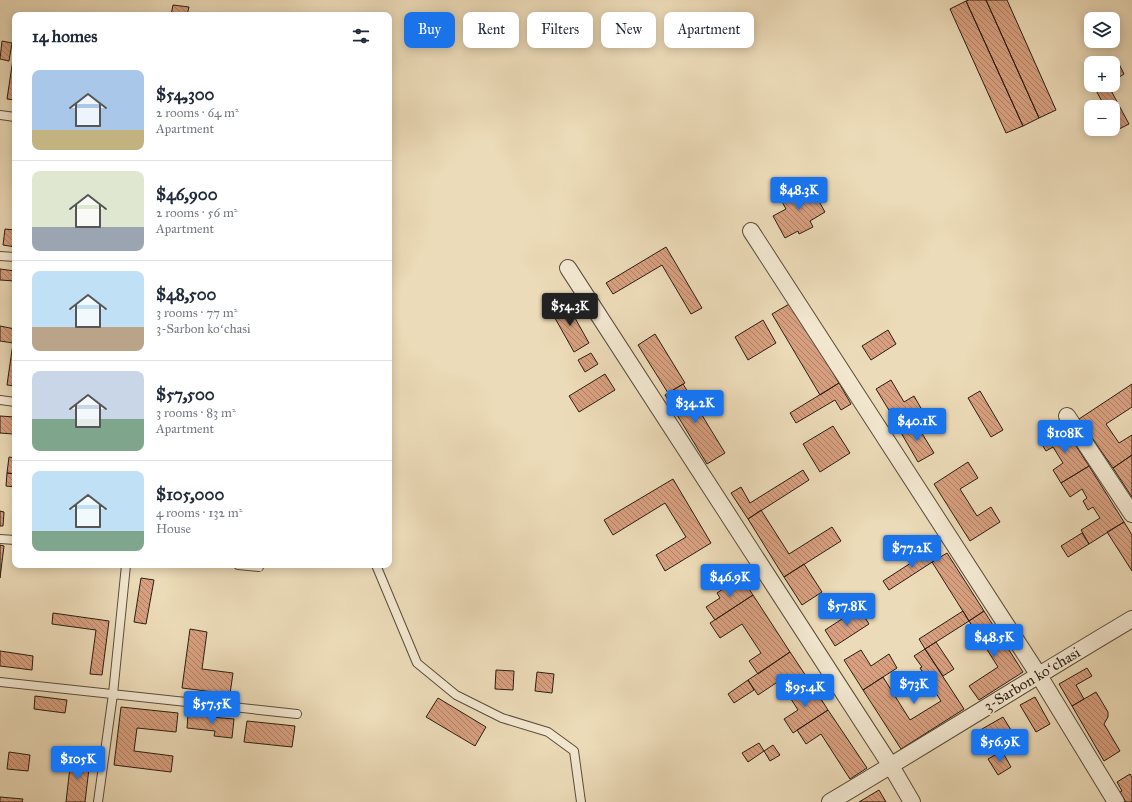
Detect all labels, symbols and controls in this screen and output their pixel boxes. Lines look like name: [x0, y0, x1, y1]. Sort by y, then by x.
chip: Buy: [404, 12, 455, 48]
chip: Rent: [463, 12, 519, 48]
chip: Filters: [527, 12, 593, 48]
chip: New: [601, 12, 656, 48]
chip: Apartment: [664, 12, 754, 48]
map controls: [1084, 12, 1120, 136]
button: layers: [1084, 12, 1120, 48]
icon: filters: [350, 25, 372, 47]
text: 14 homes: [32, 26, 97, 47]
button: +: [1084, 56, 1120, 92]
text: $54,300: [156, 84, 215, 105]
icon: home: [64, 86, 112, 134]
button: −: [1084, 100, 1120, 136]
text: 2 rooms · 64 m²: [156, 105, 239, 121]
text: Apartment: [156, 121, 214, 137]
pin: $48.3K: [766, 177, 832, 211]
text: $48.3K: [779, 182, 819, 198]
text: $46,900: [156, 184, 218, 205]
icon: home: [64, 187, 112, 235]
text: 2 rooms · 56 m²: [156, 205, 238, 221]
text: Apartment: [156, 221, 214, 237]
text: $48,500: [156, 284, 217, 305]
icon: home: [64, 287, 112, 335]
pin: $54.3K: [537, 293, 603, 327]
text: $54.3K: [551, 298, 589, 314]
text: 3 rooms · 77 m²: [156, 305, 238, 321]
text: 3-Sarbon koʻchasi: [156, 321, 251, 337]
text: $57,500: [156, 384, 215, 405]
icon: home: [64, 387, 112, 435]
pin: $34.2K: [662, 390, 728, 424]
text: $34.2K: [676, 395, 714, 411]
text: 3 rooms · 83 m²: [156, 405, 236, 421]
pin: $40.1K: [884, 408, 950, 442]
text: $40.1K: [897, 413, 937, 429]
pin: $108K: [1037, 420, 1093, 454]
text: Apartment: [156, 421, 214, 437]
text: $108K: [1047, 425, 1083, 441]
text: $105,000: [156, 484, 224, 505]
icon: home: [64, 487, 112, 535]
text: 4 rooms · 132 m²: [156, 505, 242, 521]
text: House: [156, 521, 191, 537]
pin: $77.2K: [879, 535, 945, 569]
text: $77.2K: [892, 540, 932, 556]
pin: $46.9K: [697, 564, 763, 598]
text: $46.9K: [710, 569, 750, 585]
pin: $57.8K: [814, 593, 880, 627]
text: $57.8K: [827, 598, 867, 614]
pin: $48.5K: [961, 624, 1027, 658]
text: $48.5K: [974, 629, 1014, 645]
street label: 3-Sarbon koʻchasi: [981, 643, 1083, 715]
pin: $73K: [890, 671, 938, 705]
pin: $95.4K: [772, 674, 838, 708]
text: $73K: [899, 676, 929, 692]
text: $95.4K: [785, 679, 825, 695]
pin: $57.5K: [179, 691, 245, 725]
text: $57.5K: [193, 696, 231, 712]
pin: $56.9K: [967, 729, 1033, 763]
text: $56.9K: [980, 734, 1020, 750]
pin: $105K: [50, 746, 106, 780]
text: $105K: [60, 751, 96, 767]

